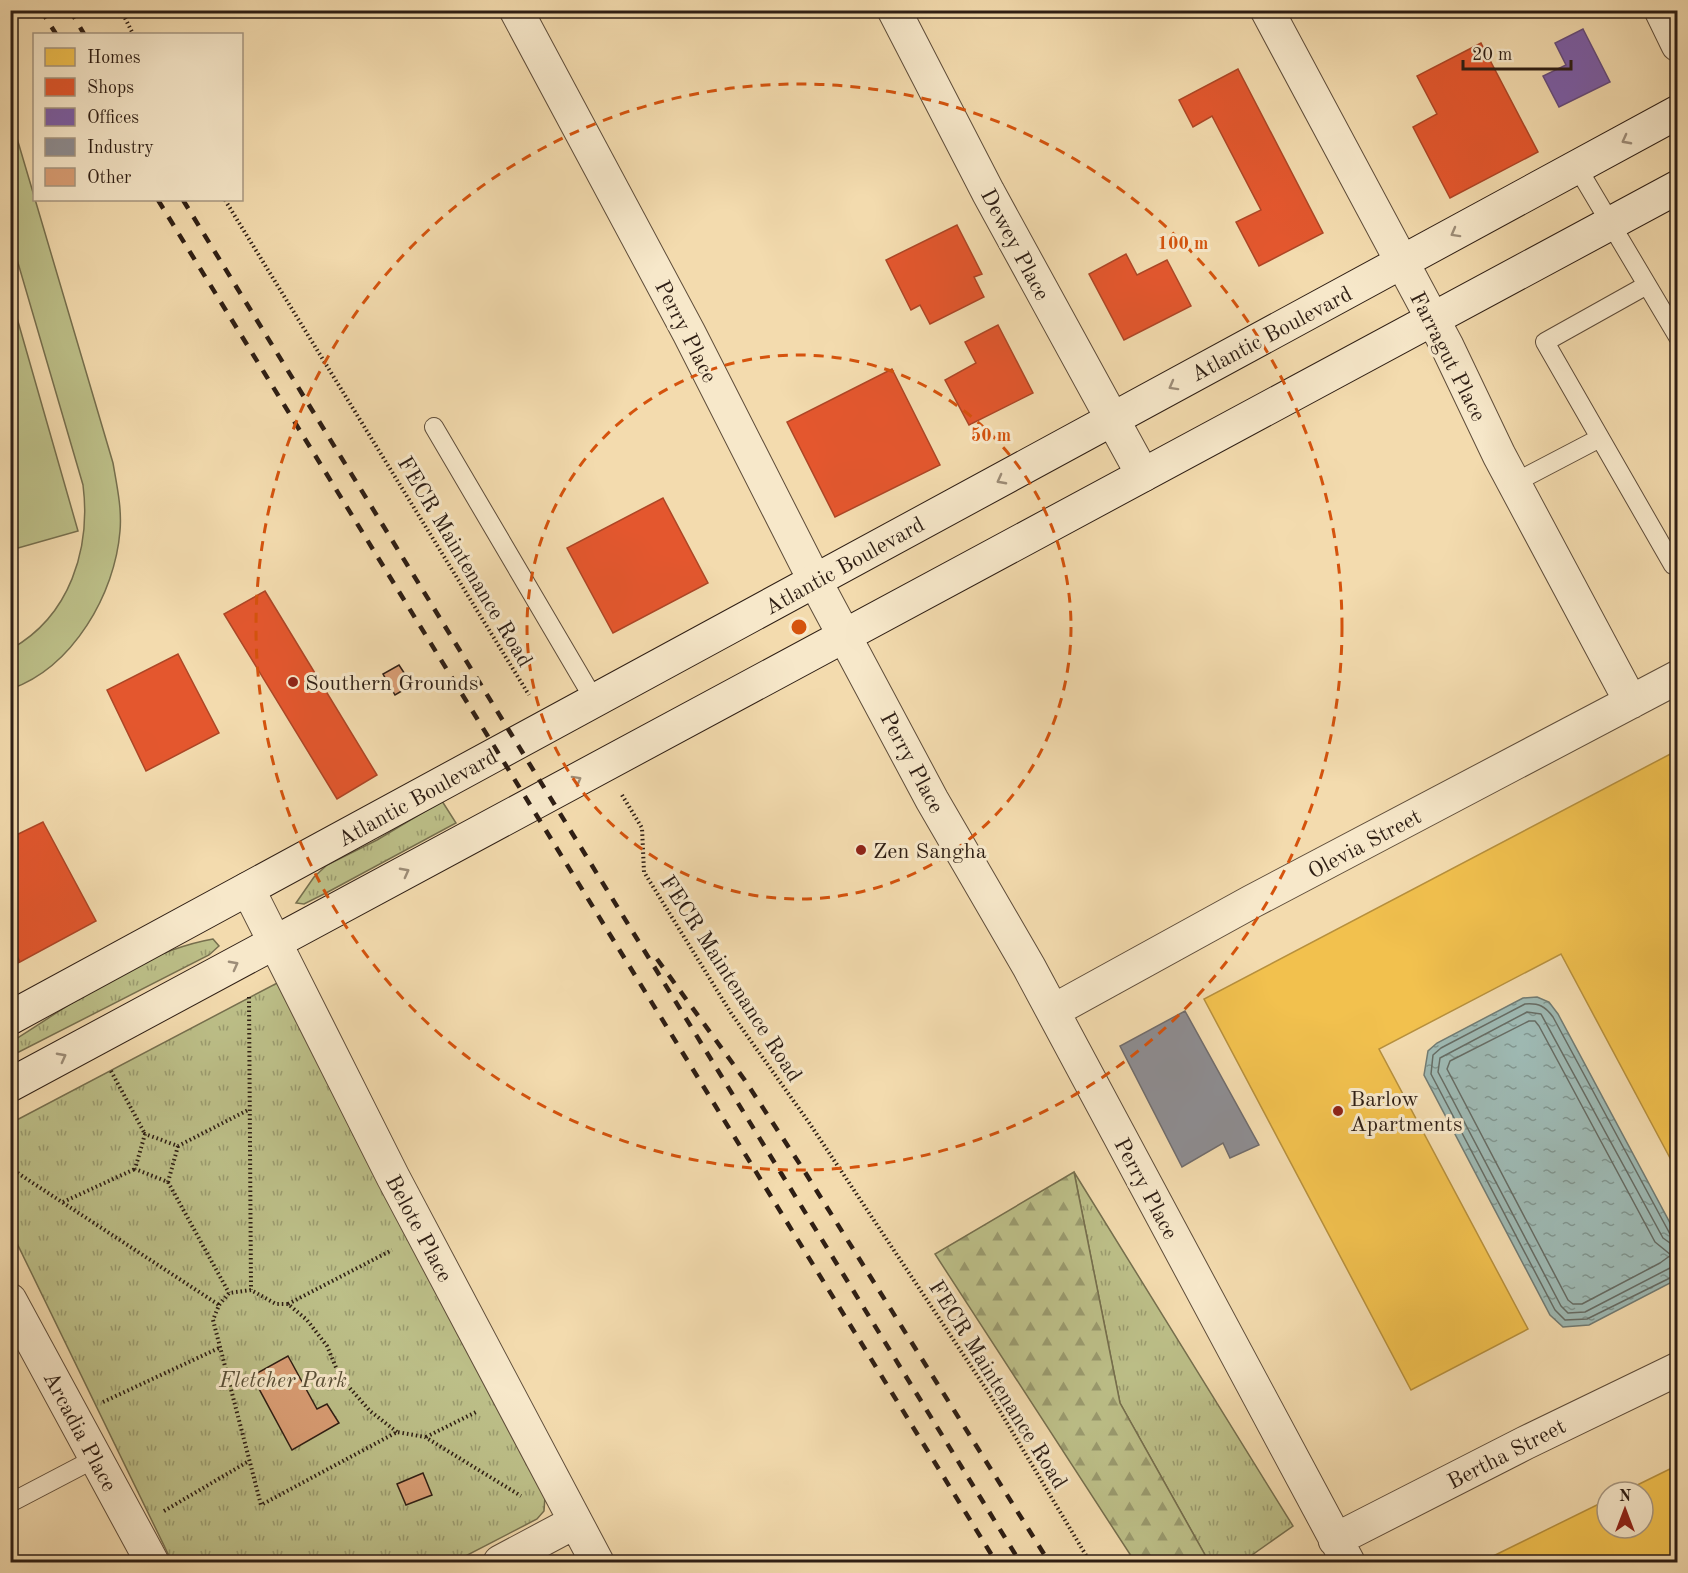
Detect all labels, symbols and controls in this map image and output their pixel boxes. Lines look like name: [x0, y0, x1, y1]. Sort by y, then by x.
legend: [33, 33, 243, 201]
scale bar: [1463, 33, 1571, 71]
text: 20 m: [1472, 46, 1512, 64]
text: Homes: [87, 49, 141, 67]
text: Shops: [87, 79, 134, 97]
text: Offices: [87, 109, 139, 127]
one-way arrow: [1622, 133, 1632, 144]
text: Industry: [87, 139, 154, 157]
text: Other: [87, 169, 132, 187]
street label: Dewey Place: [976, 186, 1053, 304]
one-way arrow: [1451, 226, 1461, 237]
text: 100 m: [1158, 235, 1208, 253]
street label: Perry Place: [650, 277, 720, 386]
street label: Atlantic Boulevard: [1188, 283, 1356, 386]
street label: Farragut Place: [1405, 289, 1489, 425]
one-way arrow: [1168, 379, 1179, 390]
text: 50 m: [971, 427, 1011, 445]
street label: FECR Maintenance Road: [393, 453, 536, 671]
one-way arrow: [997, 473, 1008, 484]
street label: Atlantic Boulevard: [761, 514, 929, 620]
centre of rings: [789, 617, 809, 637]
place label: Southern Grounds: [305, 673, 479, 695]
marker: Southern Grounds: [286, 675, 300, 689]
street label: Perry Place: [875, 709, 947, 817]
street label: Atlantic Boulevard: [334, 746, 502, 852]
one-way arrow: [571, 776, 581, 787]
street label: Olevia Street: [1305, 806, 1425, 884]
place label: Zen Sangha: [873, 841, 987, 863]
marker: Zen Sangha: [854, 843, 868, 857]
one-way arrow: [399, 868, 409, 879]
street label: FECR Maintenance Road: [655, 872, 805, 1086]
one-way arrow: [227, 961, 238, 972]
one-way arrow: [56, 1053, 66, 1064]
place label: Barlow Apartments: [1350, 1089, 1463, 1136]
marker: Barlow Apartments: [1331, 1104, 1345, 1118]
street label: Perry Place: [1109, 1135, 1181, 1243]
street label: Belote Place: [381, 1172, 456, 1286]
street label: FECR Maintenance Road: [924, 1277, 1071, 1493]
street label: Arcadia Place: [38, 1368, 120, 1495]
park label: Fletcher Park: [218, 1370, 347, 1392]
street label: Bertha Street: [1444, 1416, 1570, 1494]
north arrow: [1595, 1480, 1655, 1540]
text: N: [1619, 1489, 1632, 1505]

